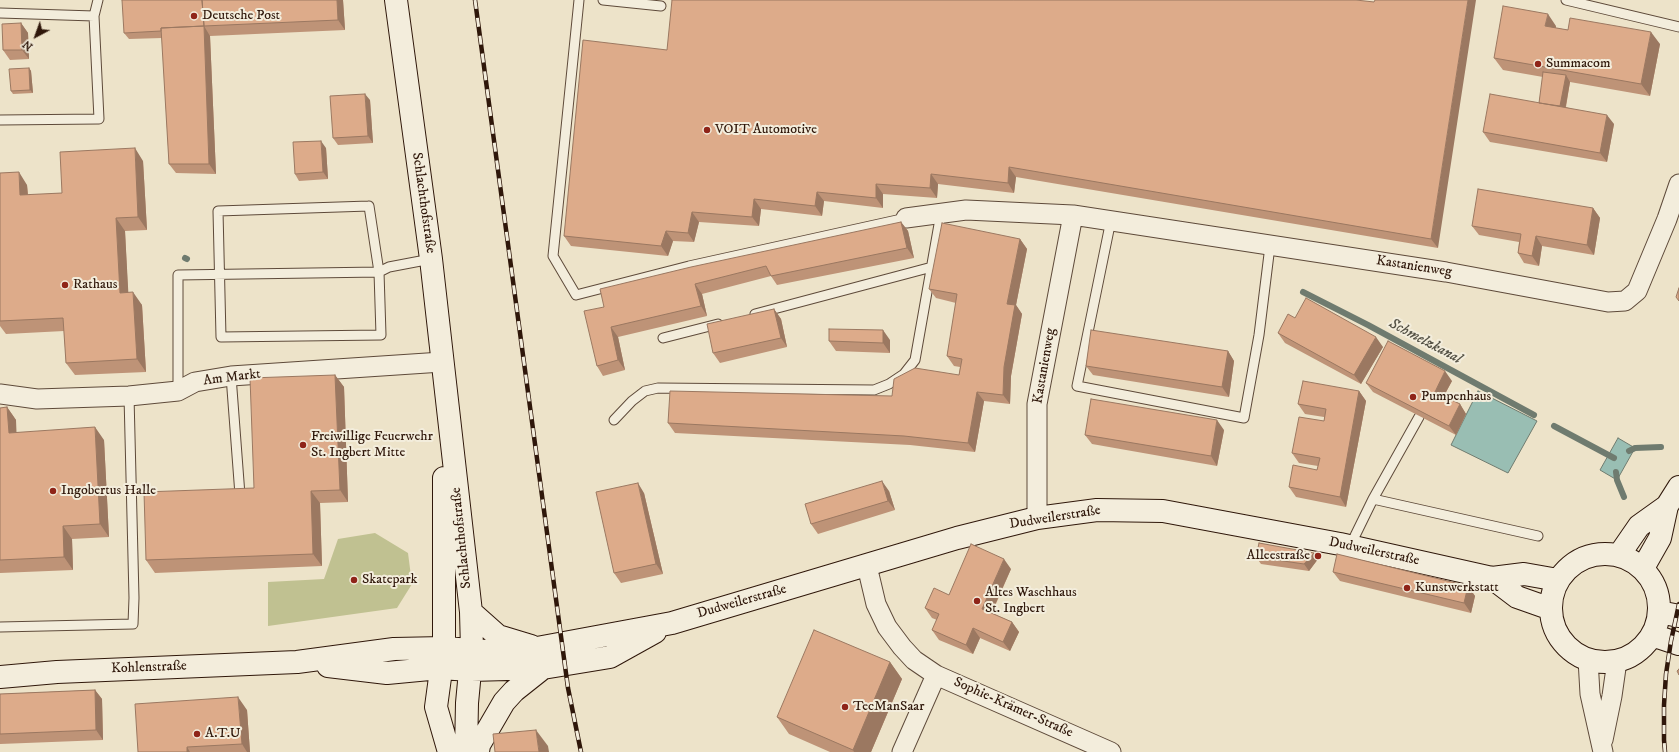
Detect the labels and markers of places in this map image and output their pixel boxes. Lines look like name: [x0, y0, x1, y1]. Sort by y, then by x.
place label: Deutsche Post: [202, 8, 280, 24]
marker: Deutsche Post: [189, 11, 199, 21]
place label: Summacom: [1546, 56, 1610, 72]
marker: Summacom: [1533, 59, 1543, 69]
place label: VOIT Automotive: [715, 122, 817, 138]
marker: VOIT Automotive: [702, 125, 712, 135]
place label: Rathaus: [73, 277, 117, 293]
marker: Rathaus: [60, 280, 70, 290]
place label: Pumpenhaus: [1421, 389, 1491, 405]
marker: Pumpenhaus: [1408, 392, 1418, 402]
place label: Freiwillige Feuerwehr St. Ingbert Mitte: [311, 429, 433, 462]
marker: Freiwillige Feuerwehr St. Ingbert Mitte: [298, 440, 308, 450]
place label: Ingobertus Halle: [61, 483, 156, 499]
marker: Ingobertus Halle: [48, 486, 58, 496]
place label: Alleestraße: [1247, 548, 1310, 564]
marker: Alleestraße: [1313, 551, 1323, 561]
place label: Skatepark: [362, 572, 418, 588]
marker: Skatepark: [349, 575, 359, 585]
place label: Kunstwerkstatt: [1415, 580, 1499, 596]
marker: Kunstwerkstatt: [1402, 583, 1412, 593]
place label: Altes Waschhaus St. Ingbert: [985, 585, 1077, 618]
marker: Altes Waschhaus St. Ingbert: [972, 596, 982, 606]
place label: TecManSaar: [853, 699, 925, 715]
marker: TecManSaar: [840, 702, 850, 712]
place label: A.T.U: [205, 726, 241, 742]
marker: A.T.U: [192, 729, 202, 739]

